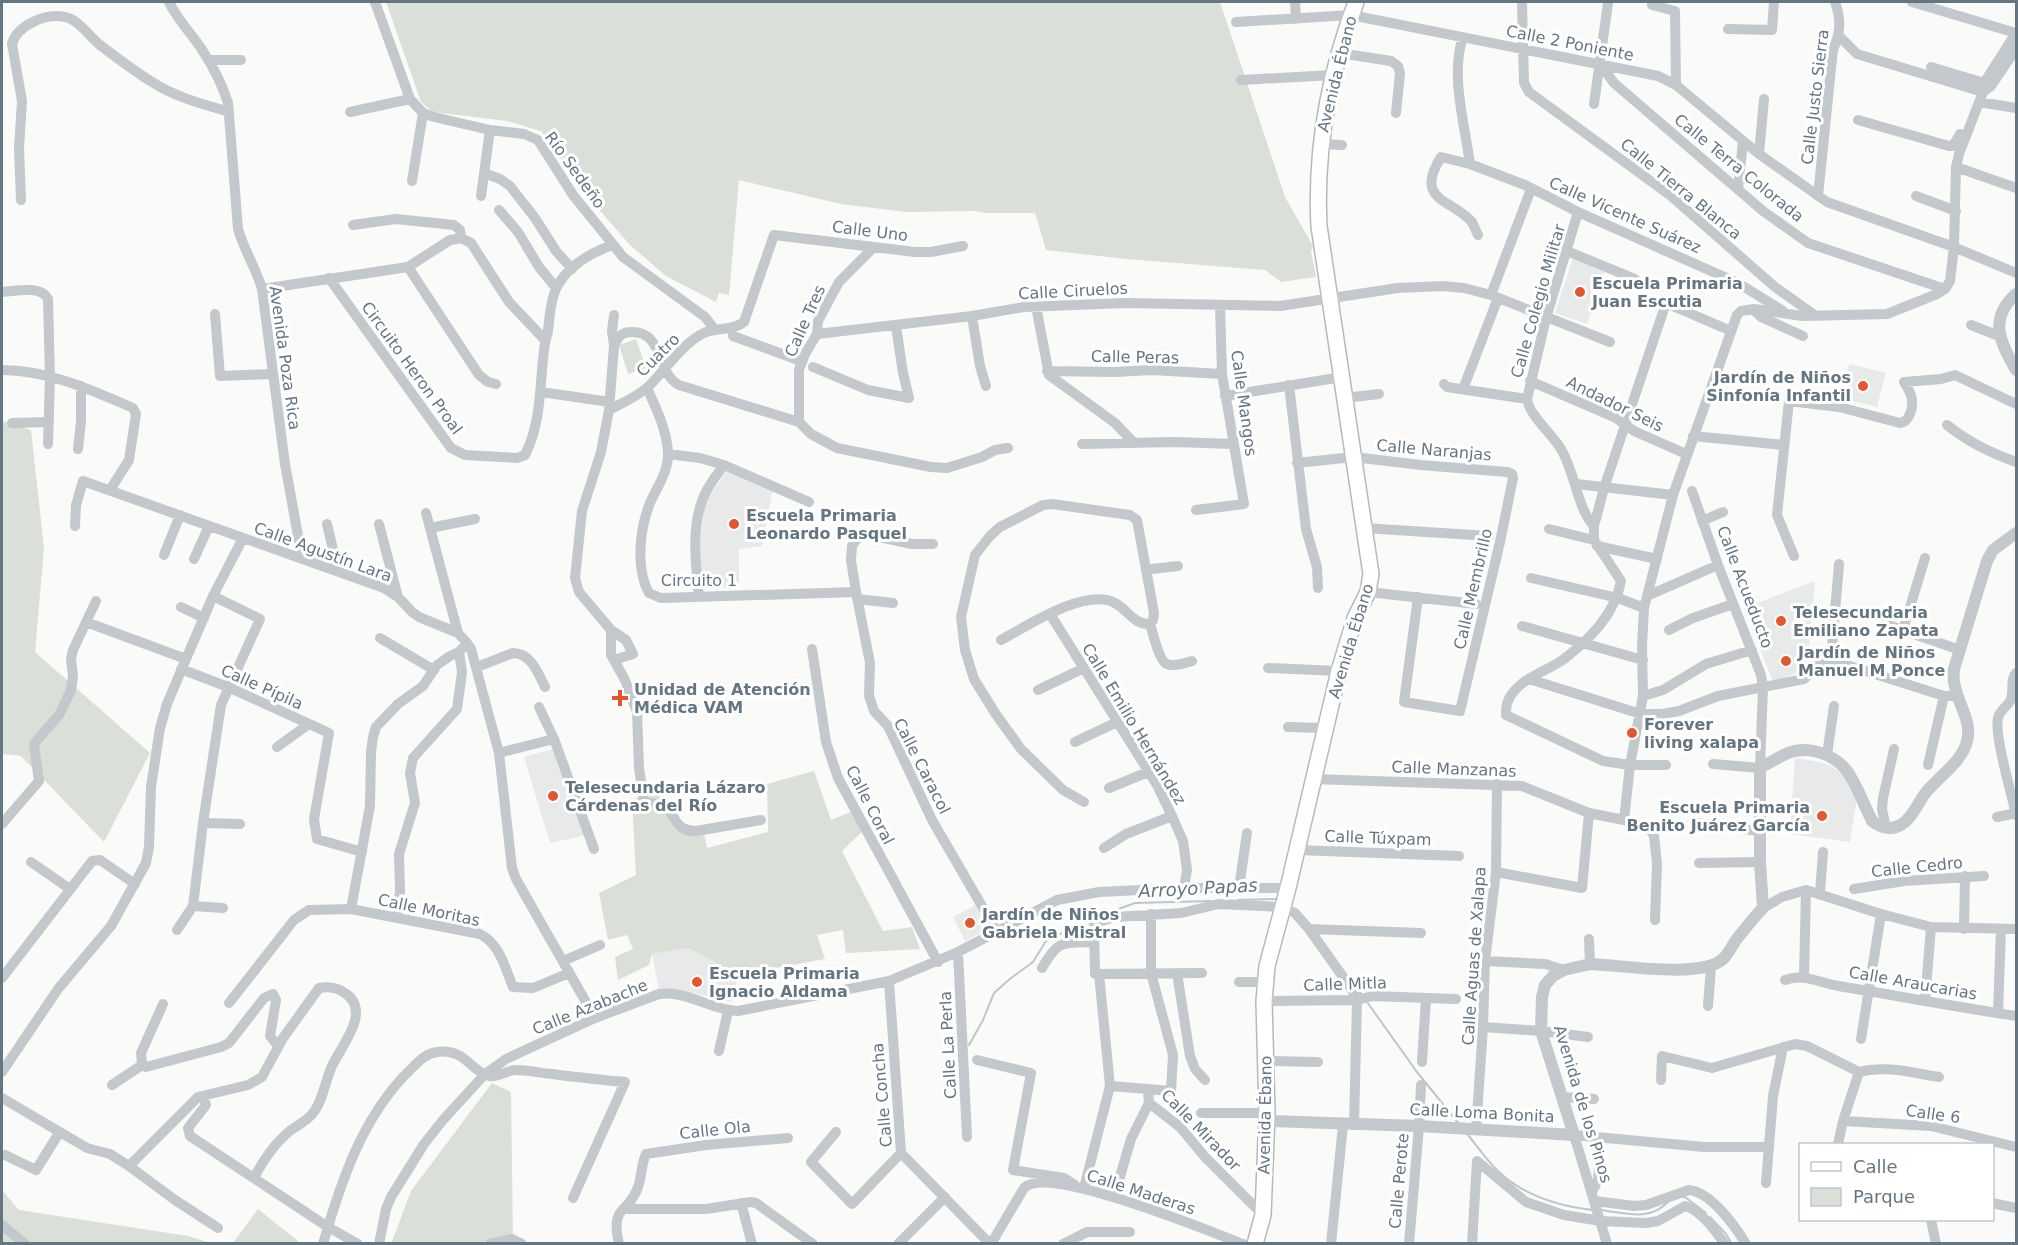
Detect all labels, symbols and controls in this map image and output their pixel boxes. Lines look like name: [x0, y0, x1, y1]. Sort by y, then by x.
street label: Avenida Ébano: [1313, 14, 1361, 134]
street label: Calle 2 Poniente: [1505, 21, 1635, 65]
street label: Calle Justo Sierra: [1797, 28, 1833, 166]
street label: Calle Terra Colorada: [1670, 110, 1808, 226]
street label: Río Sedeño: [541, 128, 609, 212]
street label: Calle Tierra Blanca: [1617, 134, 1745, 244]
street label: Calle Vicente Suárez: [1546, 173, 1704, 257]
street label: Calle Uno: [831, 217, 909, 245]
street label: Calle Colegio Militar: [1507, 221, 1569, 380]
place label: Escuela Primaria Juan Escutia: [1591, 274, 1743, 311]
street label: Calle Ciruelos: [1018, 279, 1128, 303]
street label: Calle Tres: [781, 282, 829, 360]
street label: Avenida Poza Rica: [265, 285, 305, 431]
marker: Escuela Primaria Juan Escutia: [1573, 285, 1587, 299]
street label: Circuito Heron Proal: [358, 298, 466, 438]
street label: Cuatro: [632, 329, 684, 381]
street label: Calle Peras: [1091, 347, 1179, 367]
street label: Calle Mangos: [1227, 349, 1261, 457]
place label: Jardín de Niños Sinfonía Infantil: [1706, 368, 1851, 405]
street label: Andador Seis: [1563, 372, 1667, 436]
marker: Jardín de Niños Sinfonía Infantil: [1856, 379, 1870, 393]
street label: Calle Naranjas: [1376, 435, 1492, 465]
place label: Escuela Primaria Leonardo Pasquel: [746, 506, 907, 543]
marker: Escuela Primaria Leonardo Pasquel: [727, 517, 741, 531]
street label: Calle Agustín Lara: [251, 518, 395, 586]
street label: Calle Acueducto: [1713, 523, 1777, 651]
street label: Calle Membrillo: [1450, 527, 1496, 651]
street label: Circuito 1: [661, 571, 737, 590]
street label: Avenida Ébano: [1325, 581, 1377, 701]
place label: Telesecundaria Emiliano Zapata: [1793, 603, 1939, 640]
marker: Telesecundaria Emiliano Zapata: [1774, 614, 1788, 628]
street label: Calle Emilio Hernández: [1078, 640, 1190, 808]
place label: Jardín de Niños Manuel M Ponce: [1797, 643, 1945, 680]
marker: Jardín de Niños Manuel M Ponce: [1779, 654, 1793, 668]
street label: Calle Pípila: [218, 660, 306, 714]
place label: Unidad de Atención Médica VAM: [634, 680, 811, 717]
marker: Unidad de Atención Médica VAM: [611, 689, 629, 707]
street label: Calle Caracol: [890, 715, 954, 817]
place label: Forever living xalapa: [1644, 715, 1759, 752]
marker: Forever living xalapa: [1625, 726, 1639, 740]
street label: Calle Manzanas: [1391, 757, 1517, 781]
street label: Calle Coral: [842, 762, 898, 848]
place label: Telesecundaria Lázaro Cárdenas del Río: [565, 778, 766, 815]
marker: Telesecundaria Lázaro Cárdenas del Río: [546, 789, 560, 803]
place label: Escuela Primaria Benito Juárez García: [1627, 798, 1810, 835]
marker: Escuela Primaria Benito Juárez García: [1815, 809, 1829, 823]
street label: Calle Túxpam: [1324, 827, 1432, 849]
street label: Calle Cedro: [1870, 853, 1964, 881]
street label: Calle Aguas de Xalapa: [1458, 866, 1490, 1046]
water label: Arroyo Papas: [1137, 874, 1258, 902]
street label: Calle Moritas: [376, 890, 482, 930]
place label: Jardín de Niños Gabriela Mistral: [981, 905, 1126, 942]
marker: Jardín de Niños Gabriela Mistral: [963, 916, 977, 930]
street label: Calle Araucarias: [1847, 962, 1979, 1004]
place label: Escuela Primaria Ignacio Aldama: [709, 964, 860, 1001]
street label: Calle Mitla: [1303, 973, 1387, 995]
street label: Calle Azabache: [530, 975, 650, 1039]
marker: Escuela Primaria Ignacio Aldama: [690, 975, 704, 989]
street label: Calle La Perla: [936, 990, 960, 1100]
street label: Avenida de los Pinos: [1550, 1023, 1616, 1185]
street label: Calle Concha: [868, 1042, 896, 1148]
street label: Avenida Ébano: [1254, 1055, 1276, 1175]
street label: Calle Mirador: [1157, 1085, 1245, 1175]
street label: Calle Loma Bonita: [1409, 1100, 1555, 1126]
street label: Calle 6: [1904, 1101, 1962, 1127]
street label: Calle Ola: [678, 1117, 752, 1143]
street label: Calle Perote: [1385, 1132, 1413, 1230]
legend: [1799, 1143, 1994, 1221]
text: Calle: [1853, 1156, 1898, 1177]
street label: Calle Maderas: [1084, 1165, 1198, 1219]
text: Parque: [1853, 1186, 1915, 1207]

